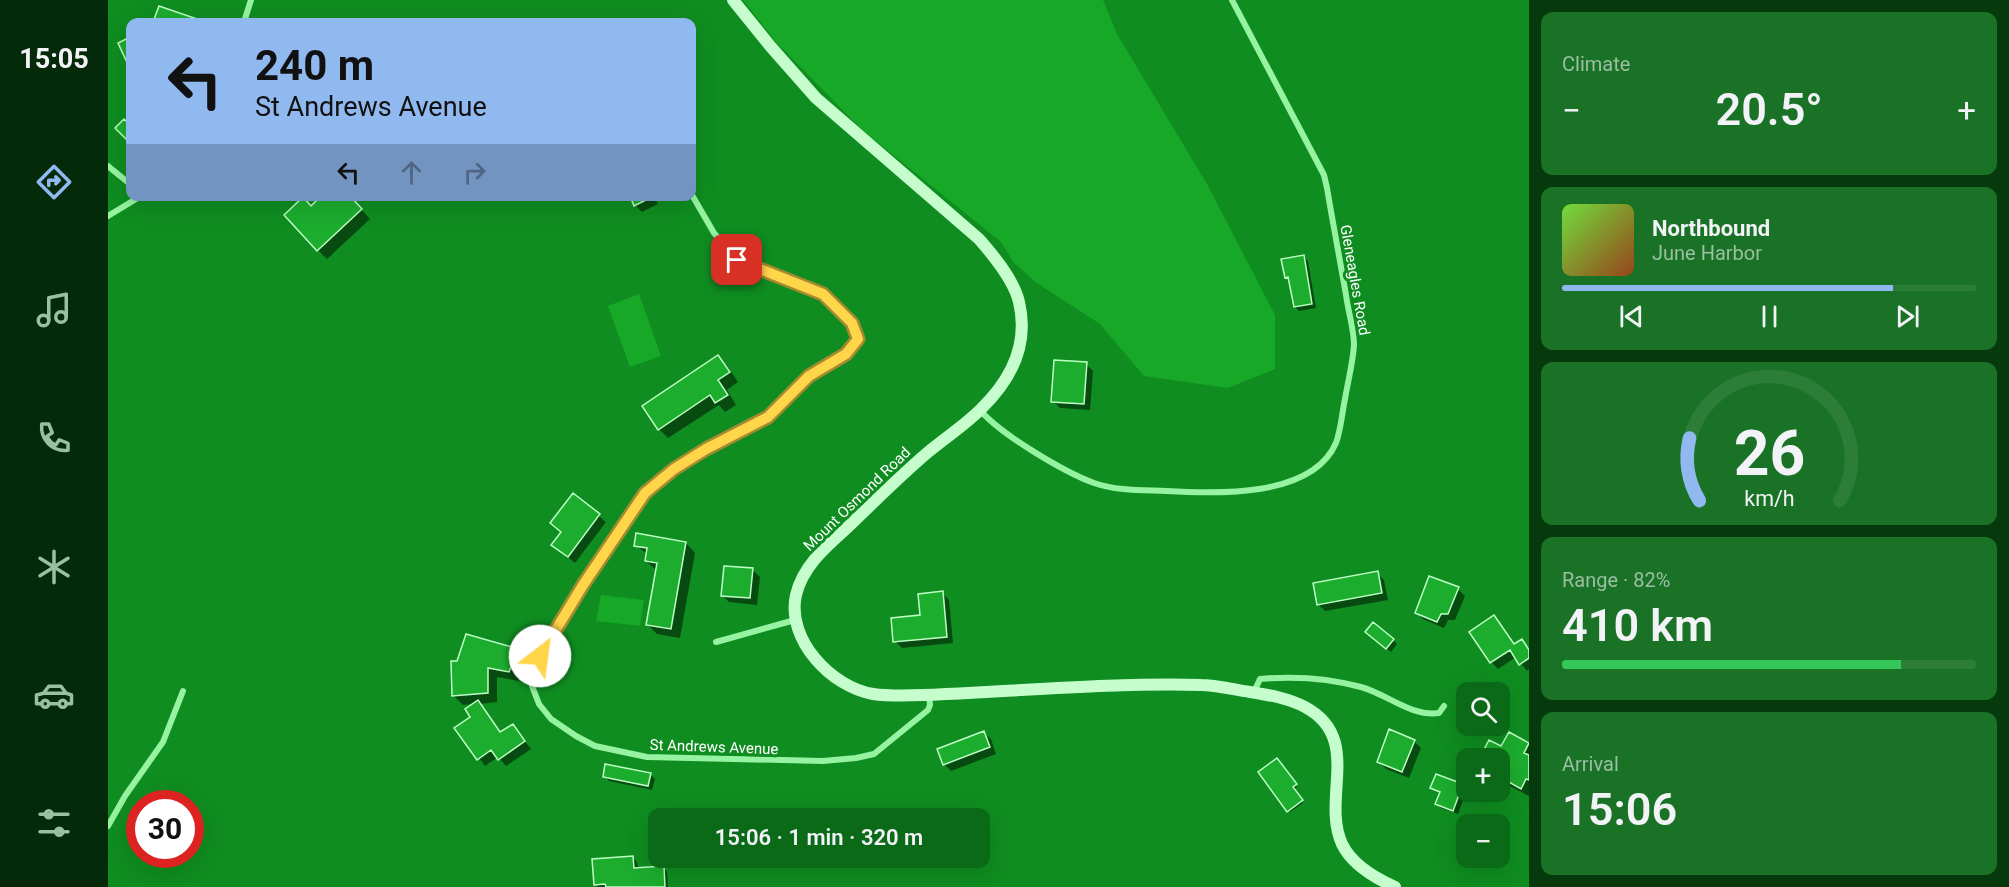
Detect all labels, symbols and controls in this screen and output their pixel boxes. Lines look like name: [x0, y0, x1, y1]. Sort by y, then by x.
text: 240 m: [255, 41, 374, 90]
icon: left: [156, 42, 234, 120]
text: 15:05: [19, 43, 89, 75]
text: Climate: [1562, 52, 1630, 76]
text: 20.5°: [1715, 83, 1823, 136]
text: St Andrews Avenue: [255, 91, 487, 123]
text: −: [1562, 91, 1581, 130]
text: +: [1957, 91, 1976, 130]
icon: left: [332, 156, 365, 189]
icon: ahead: [395, 156, 428, 189]
icon: right: [458, 156, 491, 189]
icon: directions: [33, 161, 75, 203]
text: Northbound: [1652, 216, 1770, 241]
street label: Gleneagles Road: [1336, 223, 1374, 337]
pin: [711, 234, 762, 285]
text: June Harbor: [1652, 241, 1762, 265]
icon: arrive: [720, 243, 753, 276]
icon: music: [33, 289, 75, 331]
icon: previous: [1615, 300, 1648, 333]
icon: pause: [1753, 300, 1786, 333]
icon: next: [1891, 300, 1924, 333]
icon: phone: [33, 417, 75, 459]
text: 26: [1733, 417, 1805, 490]
street label: Mount Osmond Road: [800, 443, 914, 555]
text: km/h: [1744, 486, 1794, 511]
icon: climate: [33, 546, 75, 588]
text: Range · 82%: [1562, 568, 1670, 592]
text: 410 km: [1562, 599, 1713, 652]
position arrow: [508, 624, 572, 688]
icon: car: [33, 674, 75, 716]
map controls: [1456, 682, 1510, 868]
button: search: [1456, 682, 1510, 736]
street label: St Andrews Avenue: [649, 736, 779, 758]
button: +: [1456, 748, 1510, 802]
text: Arrival: [1562, 752, 1619, 776]
text: 15:06: [1562, 783, 1677, 836]
speed limit sign: 30: [126, 790, 204, 868]
icon: filters: [33, 802, 75, 844]
button: −: [1456, 814, 1510, 868]
text: 15:06 · 1 min · 320 m: [715, 825, 923, 850]

